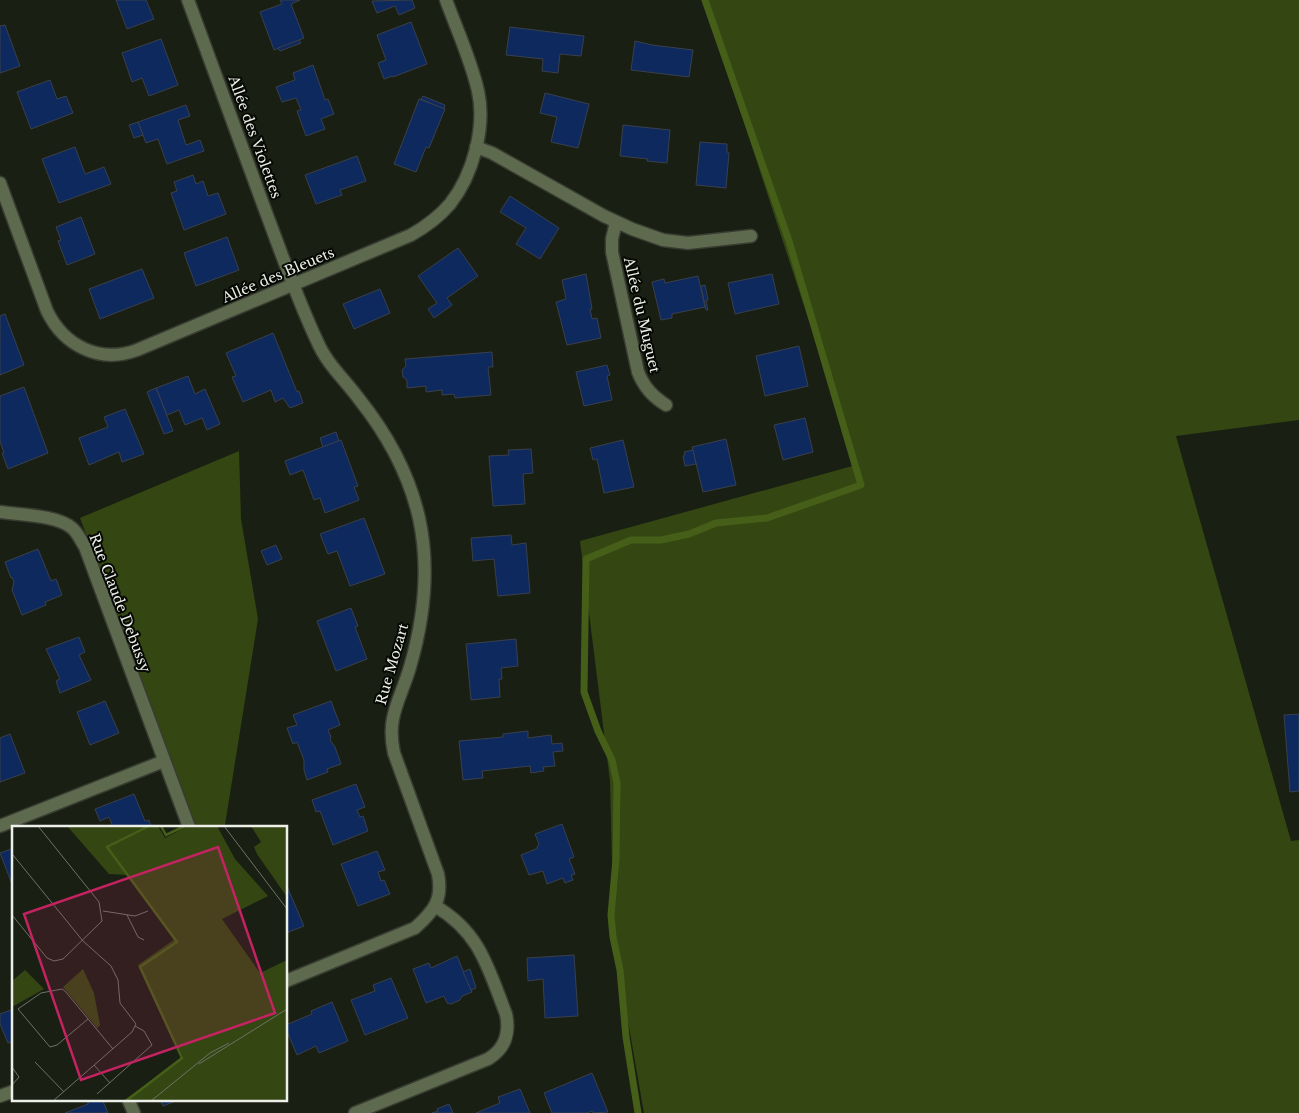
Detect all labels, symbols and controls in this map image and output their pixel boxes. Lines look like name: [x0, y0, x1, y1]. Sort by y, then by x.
street label: Allée des Violettes: [224, 72, 286, 201]
street label: Allée des Bleuets: [218, 243, 337, 307]
street label: Allée du Muguet: [620, 254, 664, 375]
street label: Rue Claude Debussy: [85, 531, 155, 675]
street label: Rue Mozart: [372, 621, 412, 707]
inset map: [12, 826, 288, 1100]

